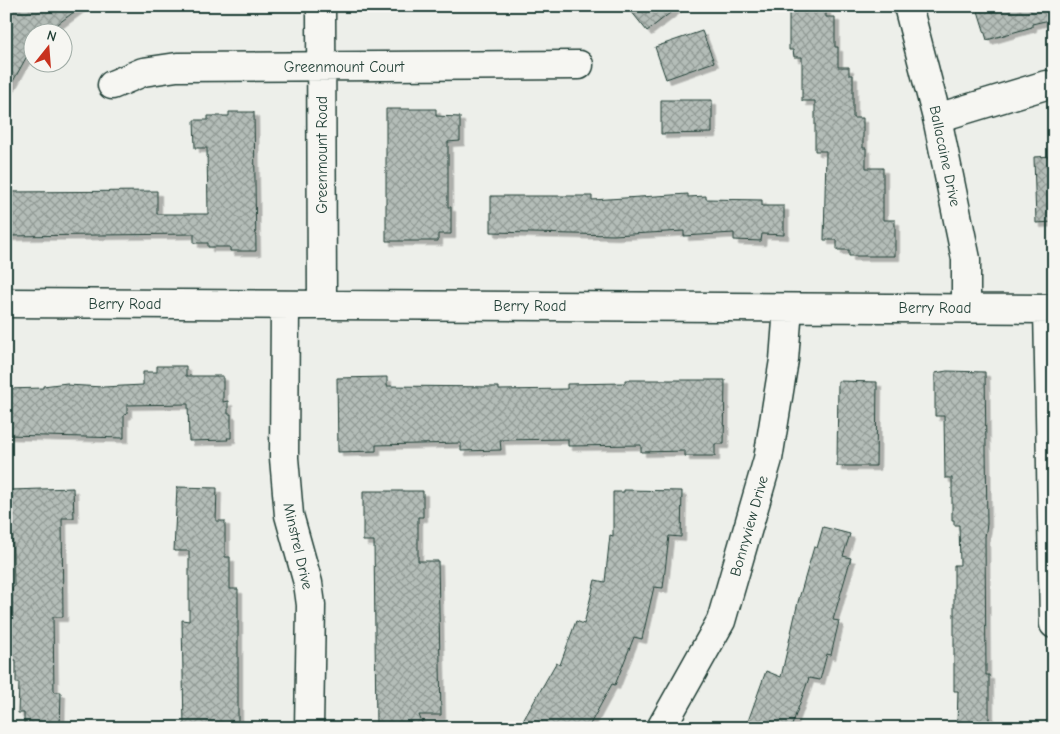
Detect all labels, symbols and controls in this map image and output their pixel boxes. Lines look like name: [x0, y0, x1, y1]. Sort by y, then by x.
north arrow: [22, 22, 72, 72]
text: N: [45, 27, 59, 46]
street label: Greenmount Court: [284, 58, 405, 76]
street label: Greenmount Road: [313, 96, 331, 214]
street label: Ballacaine Drive: [926, 104, 965, 209]
street label: Berry Road: [89, 295, 161, 313]
street label: Berry Road: [494, 297, 566, 315]
street label: Berry Road: [899, 299, 971, 317]
street label: Bonnyview Drive: [726, 473, 772, 578]
street label: Minstrel Drive: [279, 501, 317, 592]

